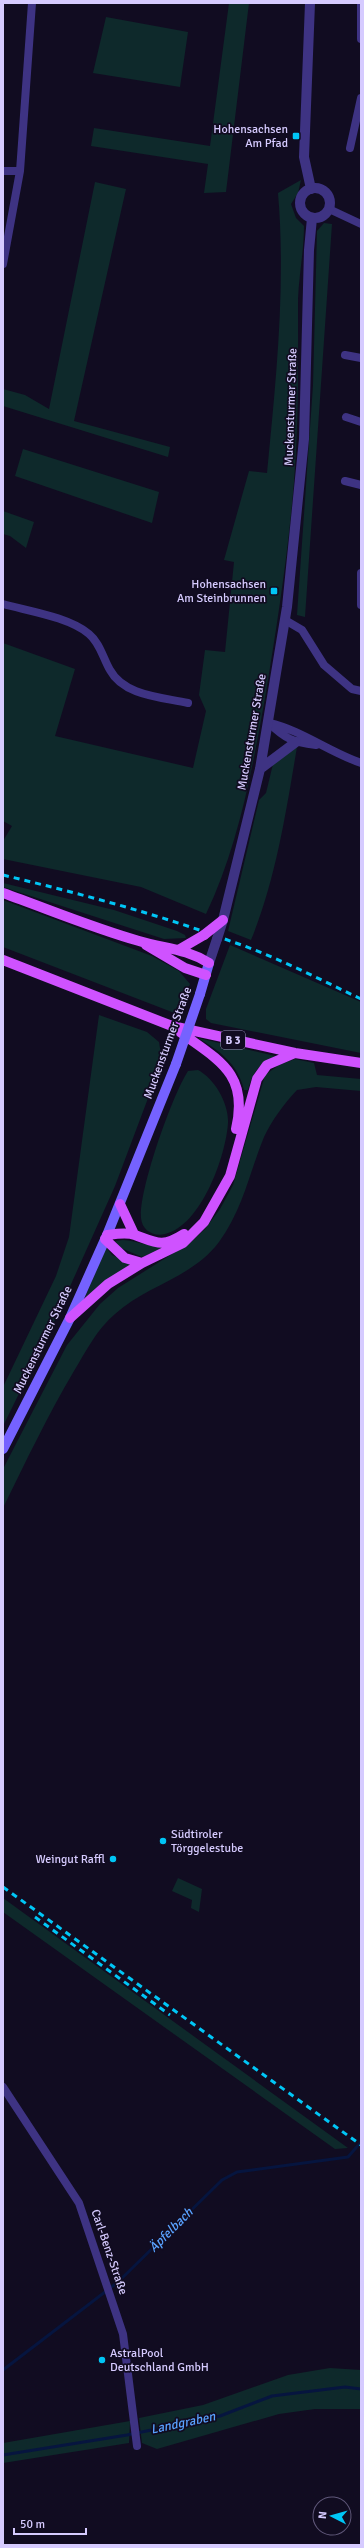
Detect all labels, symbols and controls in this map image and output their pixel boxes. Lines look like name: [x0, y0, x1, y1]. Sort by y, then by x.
place label: Hohensachsen Am Pfad: [213, 122, 288, 151]
marker: Hohensachsen Am Pfad: [291, 131, 301, 141]
street label: Muckensturmer Straße: [281, 348, 301, 466]
place label: Hohensachsen Am Steinbrunnen: [177, 577, 266, 606]
marker: Hohensachsen Am Steinbrunnen: [269, 586, 279, 596]
street label: Muckensturmer Straße: [234, 673, 270, 791]
street label: Muckensturmer Straße: [141, 985, 195, 1101]
road number: B 3: [221, 1031, 245, 1049]
street label: Muckensturmer Straße: [10, 1284, 76, 1396]
place label: Südtiroler Törggelestube: [171, 1827, 243, 1856]
marker: Südtiroler Törggelestube: [158, 1836, 168, 1846]
place label: Weingut Raffl: [35, 1852, 105, 1867]
marker: Weingut Raffl: [108, 1854, 118, 1864]
water label: Äpfelbach: [146, 2204, 197, 2255]
street label: Carl-Benz-Straße: [87, 2207, 131, 2297]
place label: AstralPool Deutschland GmbH: [110, 2346, 209, 2375]
marker: AstralPool Deutschland GmbH: [97, 2355, 107, 2365]
water label: Landgraben: [149, 2408, 218, 2438]
north arrow: [312, 2496, 352, 2536]
scale bar: [14, 2510, 86, 2536]
text: N: [316, 2511, 329, 2519]
text: 50 m: [20, 2517, 45, 2532]

